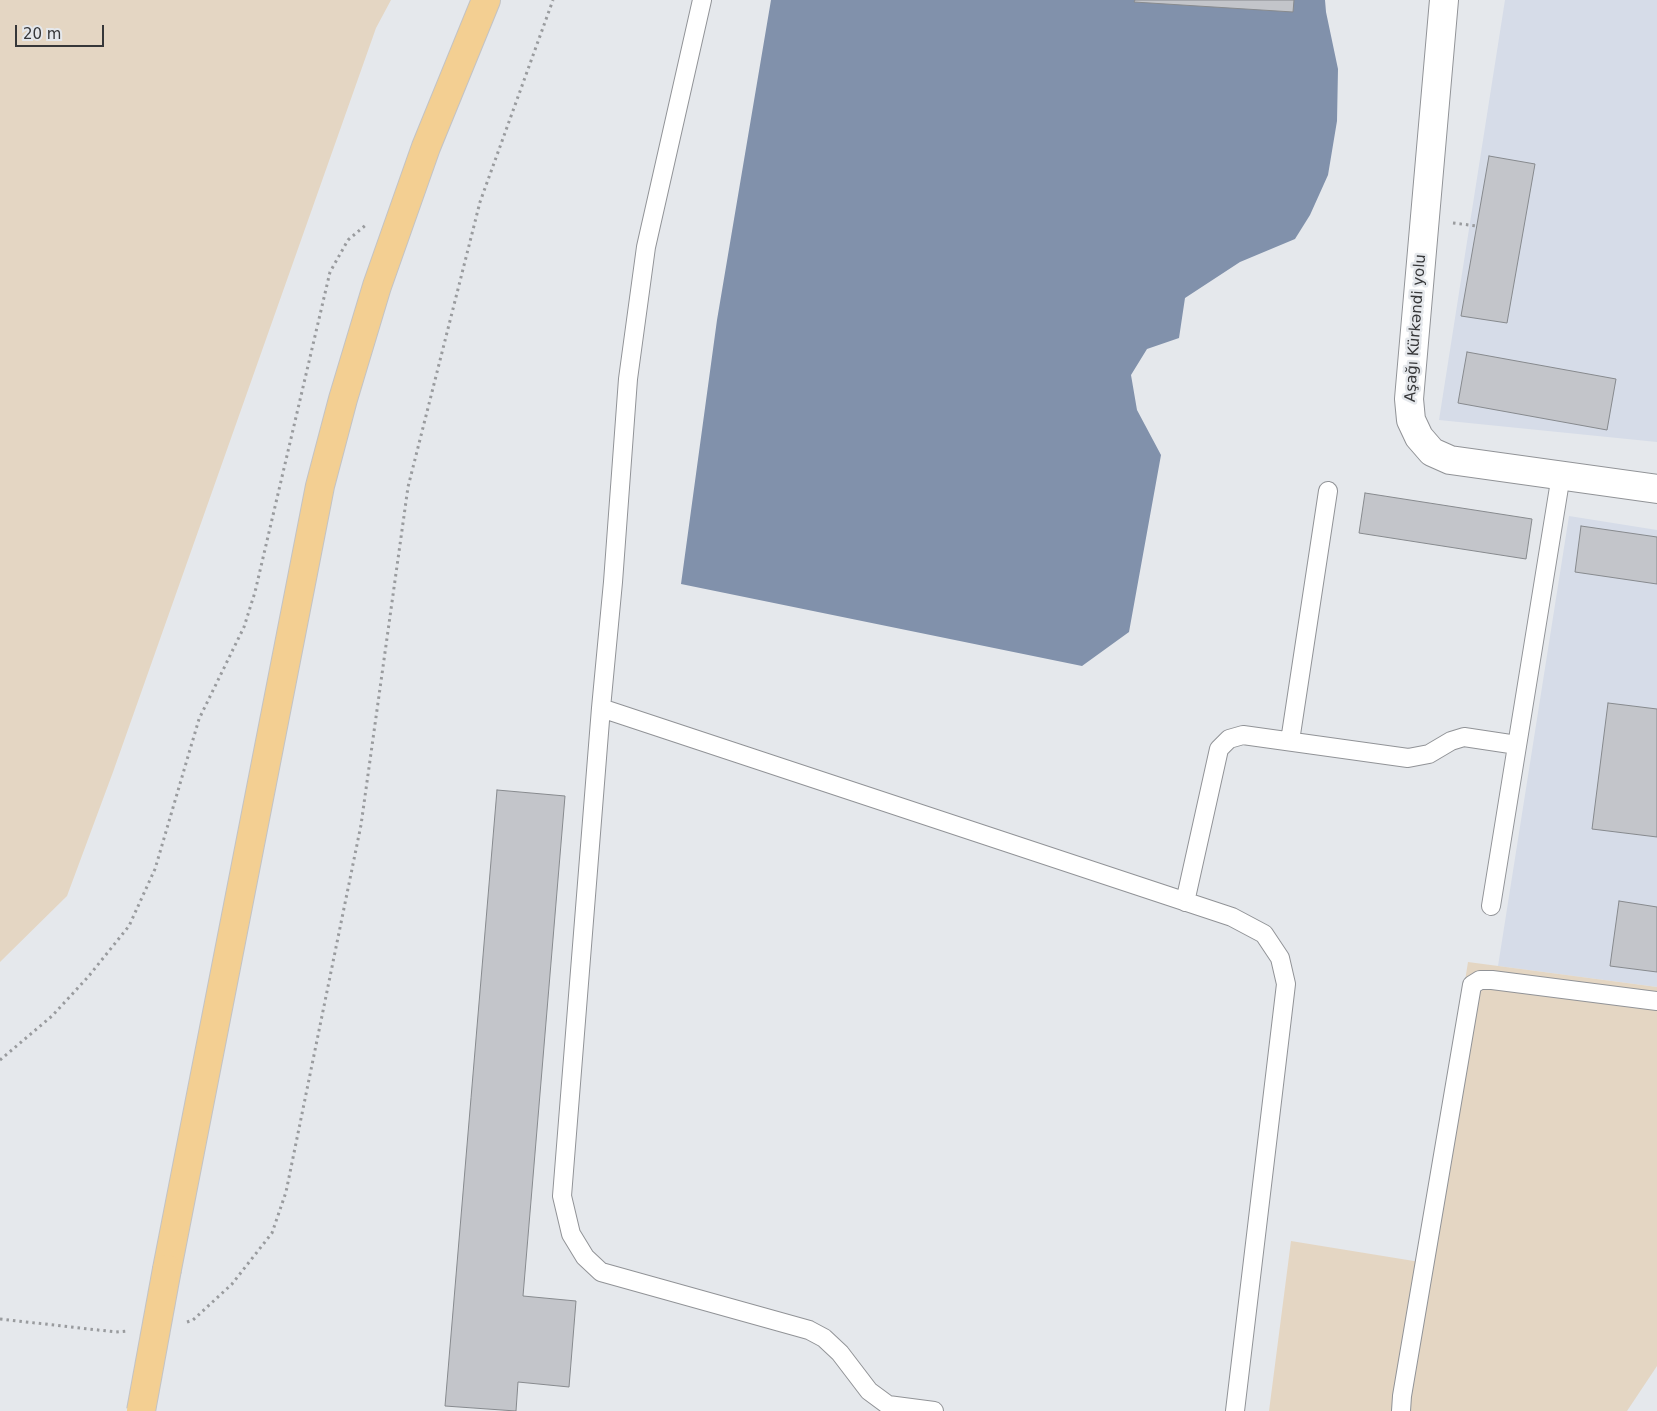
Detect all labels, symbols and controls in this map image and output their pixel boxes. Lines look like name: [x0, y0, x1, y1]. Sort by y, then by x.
scale bar: [18, 15, 106, 47]
text: 20 m: [23, 25, 61, 43]
street label: Aşağı Kürkəndi yolu: [1402, 254, 1430, 402]

